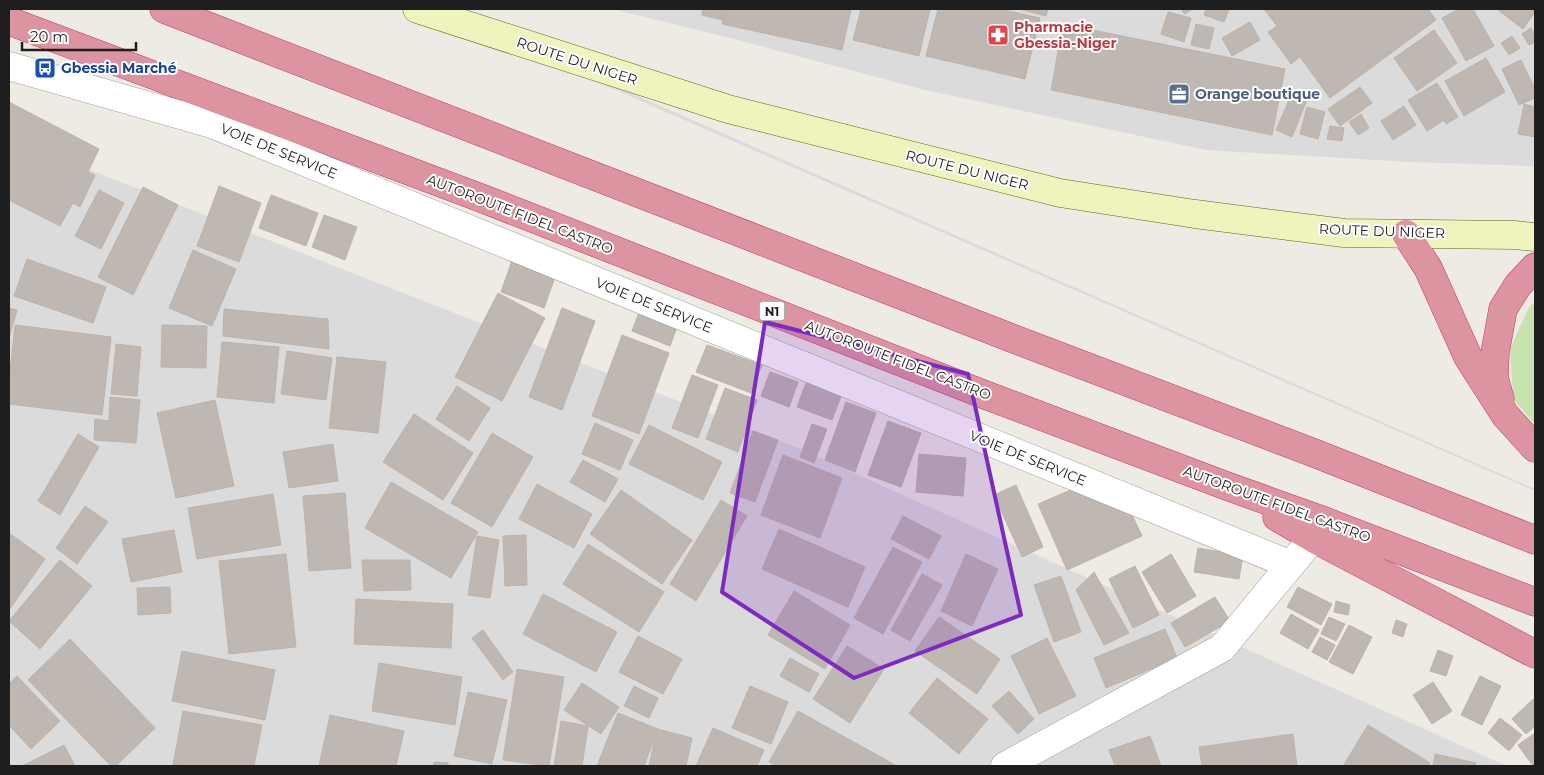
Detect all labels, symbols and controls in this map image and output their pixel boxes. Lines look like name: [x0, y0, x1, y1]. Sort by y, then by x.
place label: Pharmacie Gbessia-Niger: [1014, 18, 1117, 52]
scale bar: [22, 20, 136, 52]
pharmacy icon: Pharmacie Gbessia-Niger: [986, 23, 1010, 47]
text: 20 m: [30, 27, 68, 46]
street label: ROUTE DU NIGER: [514, 33, 640, 89]
bus stop icon: Gbessia Marché: [33, 56, 57, 80]
place label: Gbessia Marché: [61, 59, 177, 77]
office icon: Orange boutique: [1167, 82, 1191, 106]
place label: Orange boutique: [1195, 85, 1320, 103]
street label: VOIE DE SERVICE: [218, 119, 340, 183]
street label: ROUTE DU NIGER: [904, 146, 1030, 194]
street label: AUTOROUTE FIDEL CASTRO: [424, 170, 616, 258]
street label: ROUTE DU NIGER: [1319, 220, 1445, 242]
street label: VOIE DE SERVICE: [593, 273, 715, 337]
road number: N1: [760, 302, 784, 321]
street label: AUTOROUTE FIDEL CASTRO: [802, 316, 994, 404]
street label: VOIE DE SERVICE: [967, 426, 1089, 490]
street label: AUTOROUTE FIDEL CASTRO: [1181, 462, 1373, 546]

